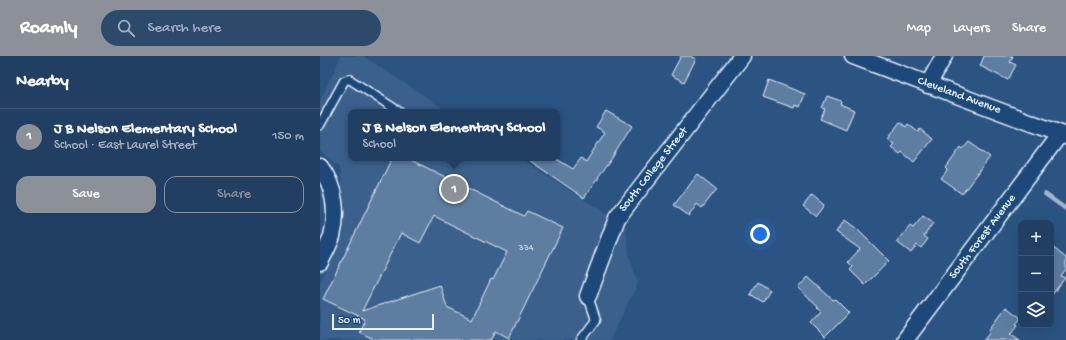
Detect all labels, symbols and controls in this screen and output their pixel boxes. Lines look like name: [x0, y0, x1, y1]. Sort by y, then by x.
search box: [101, 10, 381, 46]
text: Roamly: [20, 17, 77, 40]
icon: search: [115, 17, 137, 39]
text: Search here: [147, 19, 221, 37]
text: Map: [907, 20, 931, 37]
text: Layers: [953, 20, 990, 37]
text: Share: [1012, 20, 1046, 37]
text: Nearby: [16, 72, 69, 92]
street label: Cleveland Avenue: [915, 74, 1003, 118]
popup: [348, 109, 560, 161]
text: J B Nelson Elementary School: [362, 119, 546, 137]
text: J B Nelson Elementary School: [54, 120, 237, 138]
street label: South College Street: [617, 124, 692, 215]
text: 1: [26, 129, 32, 144]
text: 150 m: [272, 129, 304, 144]
text: School: [362, 137, 396, 152]
text: School · East Laurel Street: [54, 138, 197, 153]
pin: 1: [441, 174, 467, 204]
button: Save: [16, 176, 156, 213]
button: Share: [164, 176, 304, 213]
street label: South Forest Avenue: [947, 191, 1020, 282]
map controls: [1018, 220, 1054, 328]
button: +: [1018, 220, 1054, 256]
your location: [750, 224, 770, 244]
house number: 334: [517, 242, 534, 254]
button: −: [1018, 256, 1054, 292]
button: layers: [1018, 292, 1054, 328]
scale bar: [332, 312, 434, 331]
text: 50 m: [338, 315, 360, 327]

